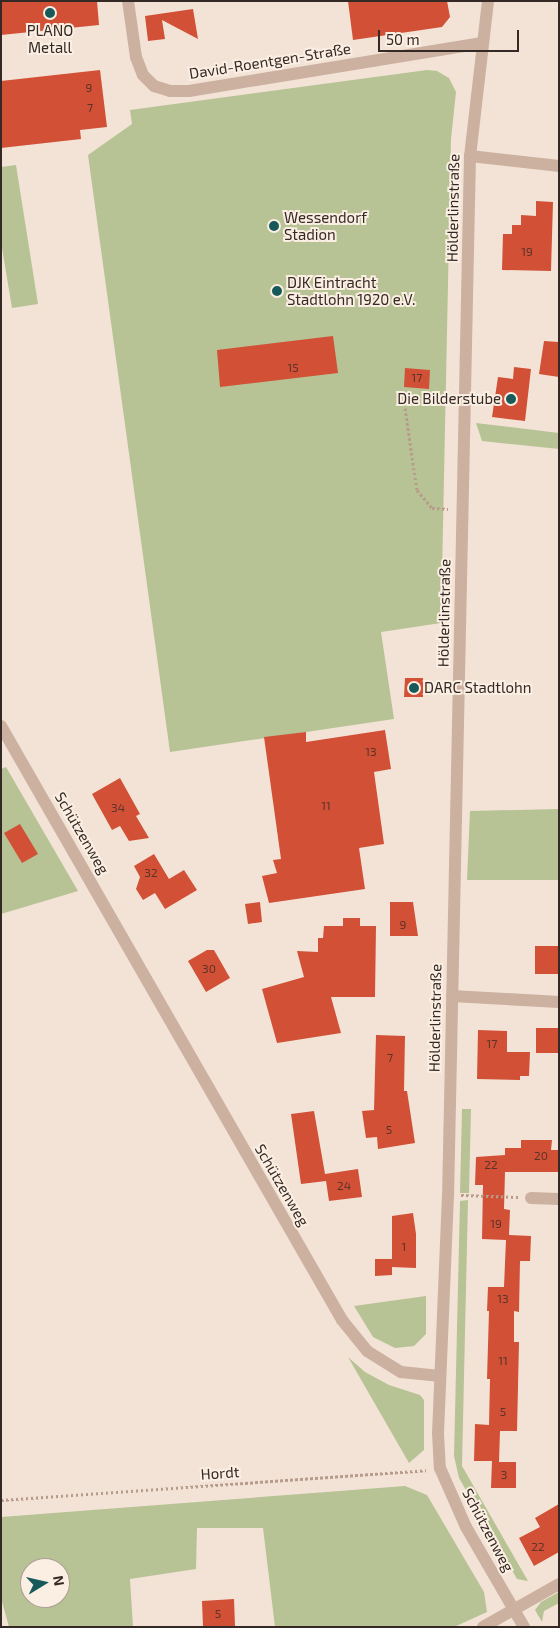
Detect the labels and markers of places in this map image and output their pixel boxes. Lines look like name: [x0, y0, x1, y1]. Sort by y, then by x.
marker: PLANO Metall: [44, 7, 56, 19]
place label: PLANO Metall: [27, 21, 73, 56]
place label: Wessendorf Stadion: [284, 208, 367, 243]
marker: Wessendorf Stadion: [268, 220, 280, 232]
place label: DJK Eintracht Stadtlohn 1920 e.V.: [287, 273, 415, 308]
marker: DJK Eintracht Stadtlohn 1920 e.V.: [271, 285, 283, 297]
place label: Die Bilderstube: [397, 390, 501, 408]
marker: Die Bilderstube: [505, 393, 517, 405]
place label: DARC Stadtlohn: [424, 679, 531, 697]
marker: DARC Stadtlohn: [408, 682, 420, 694]

